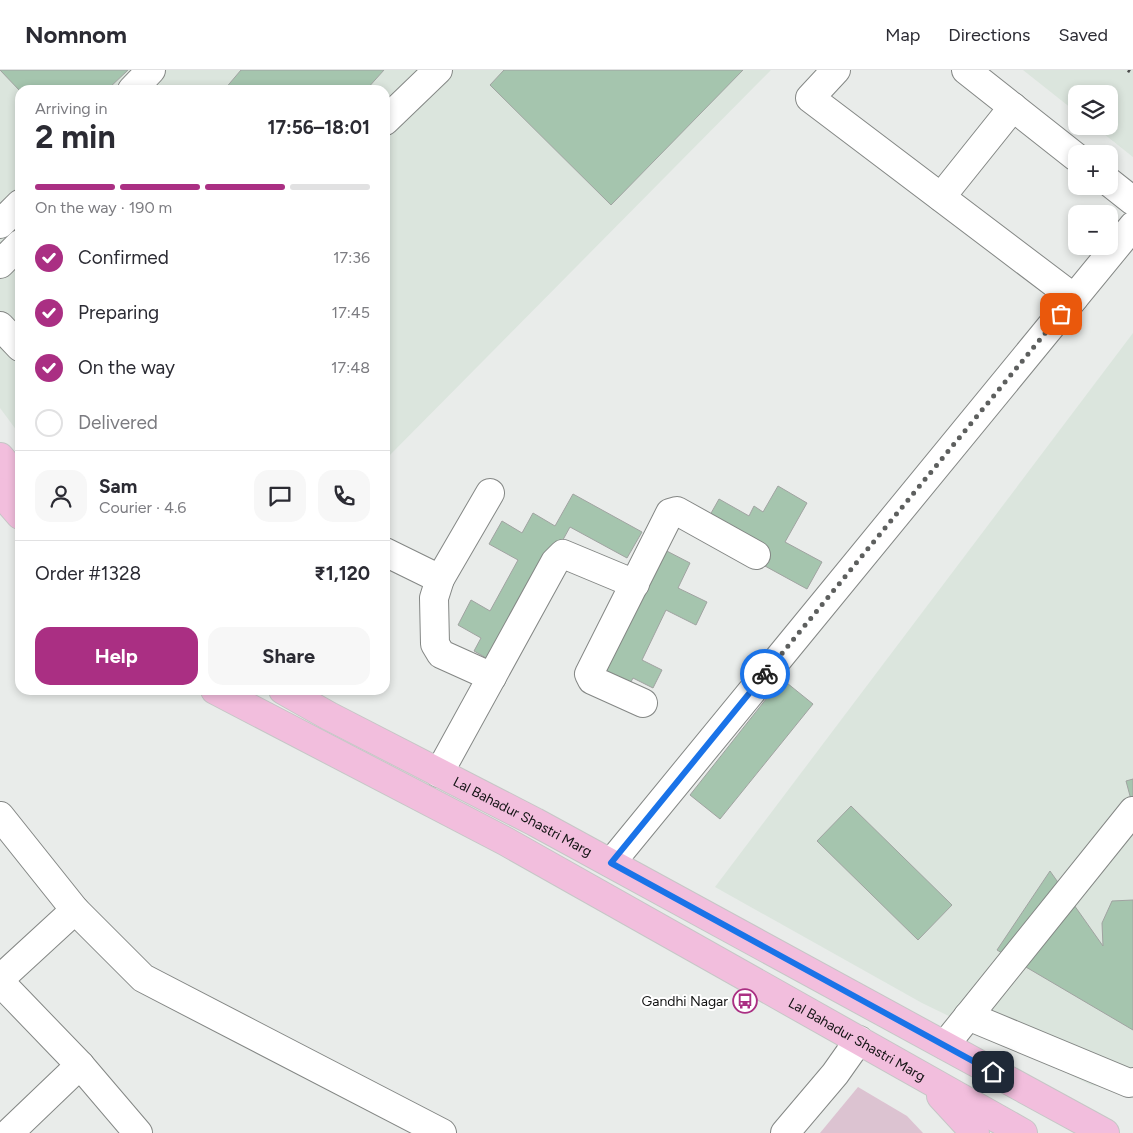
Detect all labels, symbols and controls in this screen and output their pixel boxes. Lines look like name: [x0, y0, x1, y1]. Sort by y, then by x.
text: Nomnom: [25, 20, 127, 49]
text: Map: [885, 24, 920, 46]
text: Directions: [948, 24, 1030, 46]
text: Saved: [1058, 24, 1108, 46]
map controls: [1068, 85, 1118, 255]
button: layers: [1068, 85, 1118, 135]
text: Arriving in: [35, 99, 107, 118]
text: 17:56–18:01: [267, 116, 370, 139]
text: 2 min: [35, 118, 116, 156]
button: +: [1068, 145, 1118, 195]
text: On the way · 190 m: [35, 198, 172, 217]
button: −: [1068, 205, 1118, 255]
icon: check: [35, 244, 63, 272]
text: Confirmed: [78, 246, 169, 269]
text: 17:36: [333, 248, 370, 267]
pin: [1040, 293, 1082, 335]
icon: check: [35, 299, 63, 327]
icon: bag: [1047, 300, 1075, 328]
text: Preparing: [78, 301, 159, 324]
text: 17:45: [332, 303, 370, 322]
icon: check: [35, 354, 63, 382]
text: On the way: [78, 356, 175, 379]
text: 17:48: [331, 358, 370, 377]
text: Delivered: [78, 411, 158, 434]
button: person: [35, 470, 87, 522]
button: chat: [254, 470, 306, 522]
button: phone: [318, 470, 370, 522]
text: Sam: [99, 475, 137, 498]
text: Courier · 4.6: [99, 498, 186, 517]
text: Order #1328: [35, 562, 141, 585]
text: ₹1,120: [314, 562, 370, 585]
button: Help: [35, 627, 198, 685]
button: Share: [208, 627, 370, 685]
courier: [740, 649, 790, 699]
icon: bike: [751, 660, 779, 688]
street label: Lal Bahadur Shastri Marg: [450, 773, 595, 860]
bus stop icon: Gandhi Nagar: [732, 988, 758, 1014]
place label: Gandhi Nagar: [642, 993, 728, 1010]
street label: Lal Bahadur Shastri Marg: [785, 994, 929, 1085]
pin: [972, 1051, 1014, 1093]
icon: home: [979, 1058, 1007, 1086]

